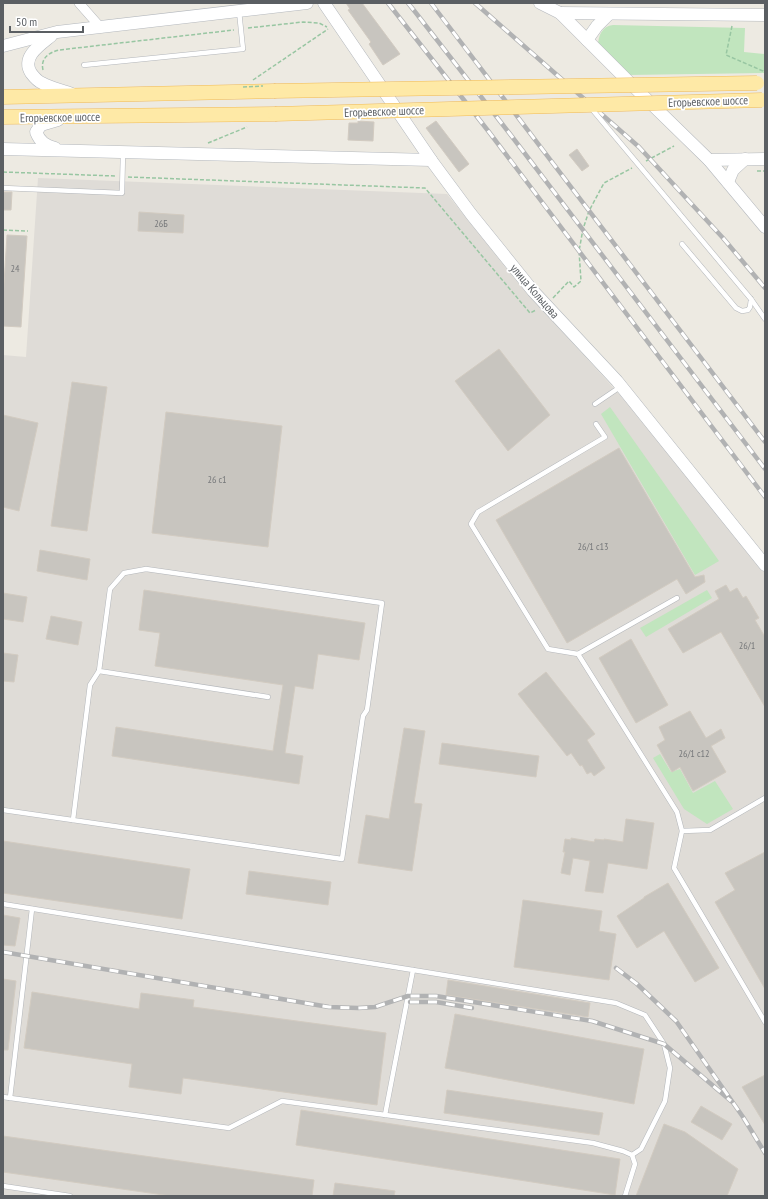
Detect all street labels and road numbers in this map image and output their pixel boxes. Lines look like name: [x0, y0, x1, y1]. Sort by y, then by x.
street label: Егорьевское шоссе: [668, 92, 748, 110]
street label: Егорьевское шоссе: [344, 102, 424, 120]
street label: Егорьевское шоссе: [20, 109, 100, 125]
street label: улица Кольцова: [507, 261, 563, 321]

